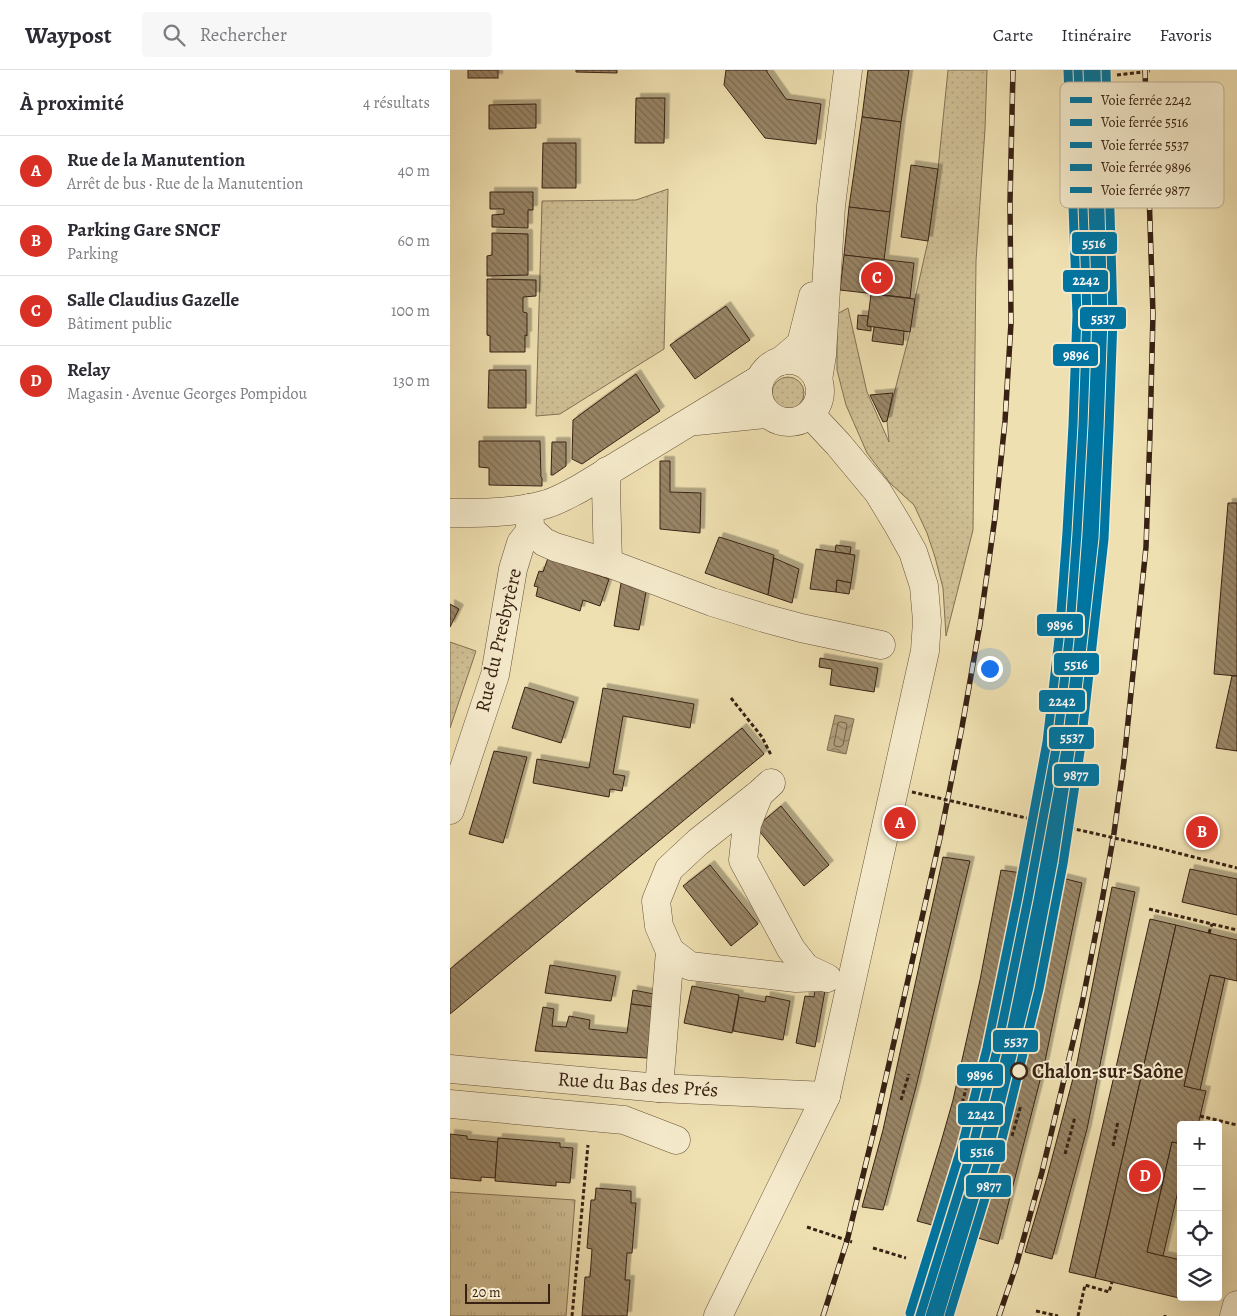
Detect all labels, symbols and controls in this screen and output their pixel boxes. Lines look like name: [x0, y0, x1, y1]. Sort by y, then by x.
search box: [142, 12, 492, 57]
text: Waypost: [25, 19, 112, 51]
icon: search: [160, 21, 188, 49]
text: Rechercher: [200, 22, 287, 48]
text: Carte: [993, 23, 1033, 47]
text: Itinéraire: [1061, 23, 1132, 47]
text: Favoris: [1160, 23, 1212, 47]
legend: [1060, 82, 1224, 208]
text: À proximité: [20, 89, 124, 117]
text: Voie ferrée 2242: [1100, 91, 1192, 110]
text: 4 résultats: [363, 92, 430, 114]
text: Voie ferrée 5516: [1100, 113, 1188, 132]
text: Voie ferrée 5537: [1100, 136, 1189, 155]
text: Rue de la Manutention: [67, 147, 245, 173]
text: Voie ferrée 9896: [1100, 158, 1191, 177]
text: A: [31, 160, 41, 182]
text: 40 m: [398, 160, 430, 182]
text: Arrêt de bus · Rue de la Manutention: [67, 173, 303, 195]
text: Voie ferrée 9877: [1100, 181, 1190, 200]
text: Parking Gare SNCF: [67, 217, 220, 243]
text: B: [31, 230, 41, 252]
text: 60 m: [398, 230, 430, 252]
line badge: 5516: [1071, 231, 1118, 255]
text: 5516: [1082, 234, 1106, 253]
text: Parking: [67, 243, 118, 265]
pin: C: [861, 259, 893, 297]
line badge: 2242: [1062, 269, 1109, 293]
text: 2242: [1073, 271, 1100, 290]
text: Salle Claudius Gazelle: [67, 287, 239, 313]
text: C: [31, 300, 41, 322]
text: 100 m: [391, 300, 430, 322]
line badge: 5537: [1079, 306, 1127, 330]
text: 5537: [1091, 309, 1115, 328]
text: Bâtiment public: [67, 313, 172, 335]
line badge: 9896: [1052, 343, 1099, 367]
text: 9896: [1063, 346, 1090, 365]
text: Relay: [67, 357, 110, 383]
text: D: [30, 370, 42, 392]
text: 130 m: [393, 370, 430, 392]
text: Magasin · Avenue Georges Pompidou: [67, 383, 307, 405]
street label: Rue du Presbytère: [469, 565, 528, 715]
line badge: 9896: [1036, 613, 1084, 637]
text: 9896: [1047, 616, 1074, 635]
line badge: 5516: [1053, 652, 1100, 676]
text: 5516: [1064, 655, 1088, 674]
your location: [977, 656, 1003, 682]
line badge: 2242: [1038, 689, 1086, 713]
text: 2242: [1049, 692, 1076, 711]
line badge: 5537: [1048, 726, 1095, 750]
text: 5537: [1060, 728, 1084, 747]
line badge: 9877: [1053, 763, 1100, 787]
text: 9877: [1063, 766, 1089, 785]
pin: A: [884, 804, 916, 842]
pin: B: [1186, 813, 1218, 851]
line badge: 5537: [992, 1029, 1039, 1053]
text: 5537: [1004, 1032, 1028, 1051]
place label: Chalon-sur-Saône: [1032, 1058, 1184, 1085]
marker: Chalon-sur-Saône: [1010, 1062, 1028, 1080]
line badge: 9896: [956, 1063, 1004, 1087]
street label: Rue du Bas des Prés: [557, 1065, 719, 1104]
text: 9896: [967, 1066, 994, 1085]
line badge: 2242: [957, 1102, 1004, 1126]
text: 2242: [968, 1105, 995, 1124]
map controls: [1177, 1121, 1222, 1301]
button: +: [1177, 1121, 1222, 1166]
line badge: 5516: [959, 1139, 1006, 1163]
text: 5516: [970, 1142, 994, 1161]
pin: D: [1129, 1157, 1161, 1195]
button: −: [1177, 1166, 1222, 1211]
line badge: 9877: [965, 1174, 1012, 1198]
text: 9877: [976, 1177, 1002, 1196]
button: locate: [1177, 1211, 1222, 1256]
button: layers: [1177, 1256, 1222, 1301]
scale bar: [465, 1281, 550, 1304]
text: 20 m: [472, 1283, 501, 1302]

